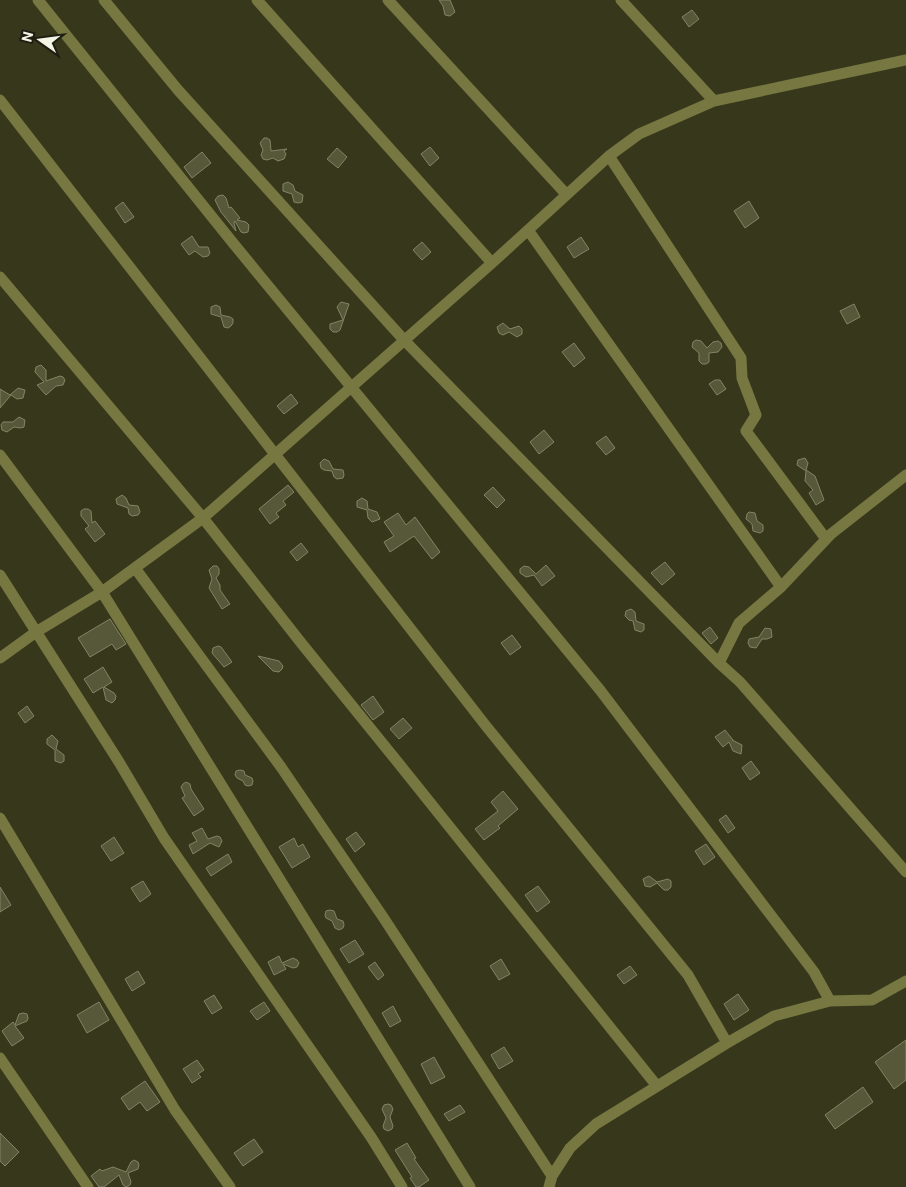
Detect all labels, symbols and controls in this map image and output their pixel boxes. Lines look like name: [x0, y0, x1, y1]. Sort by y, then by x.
north arrow: [15, 15, 65, 65]
text: N: [18, 30, 36, 44]

